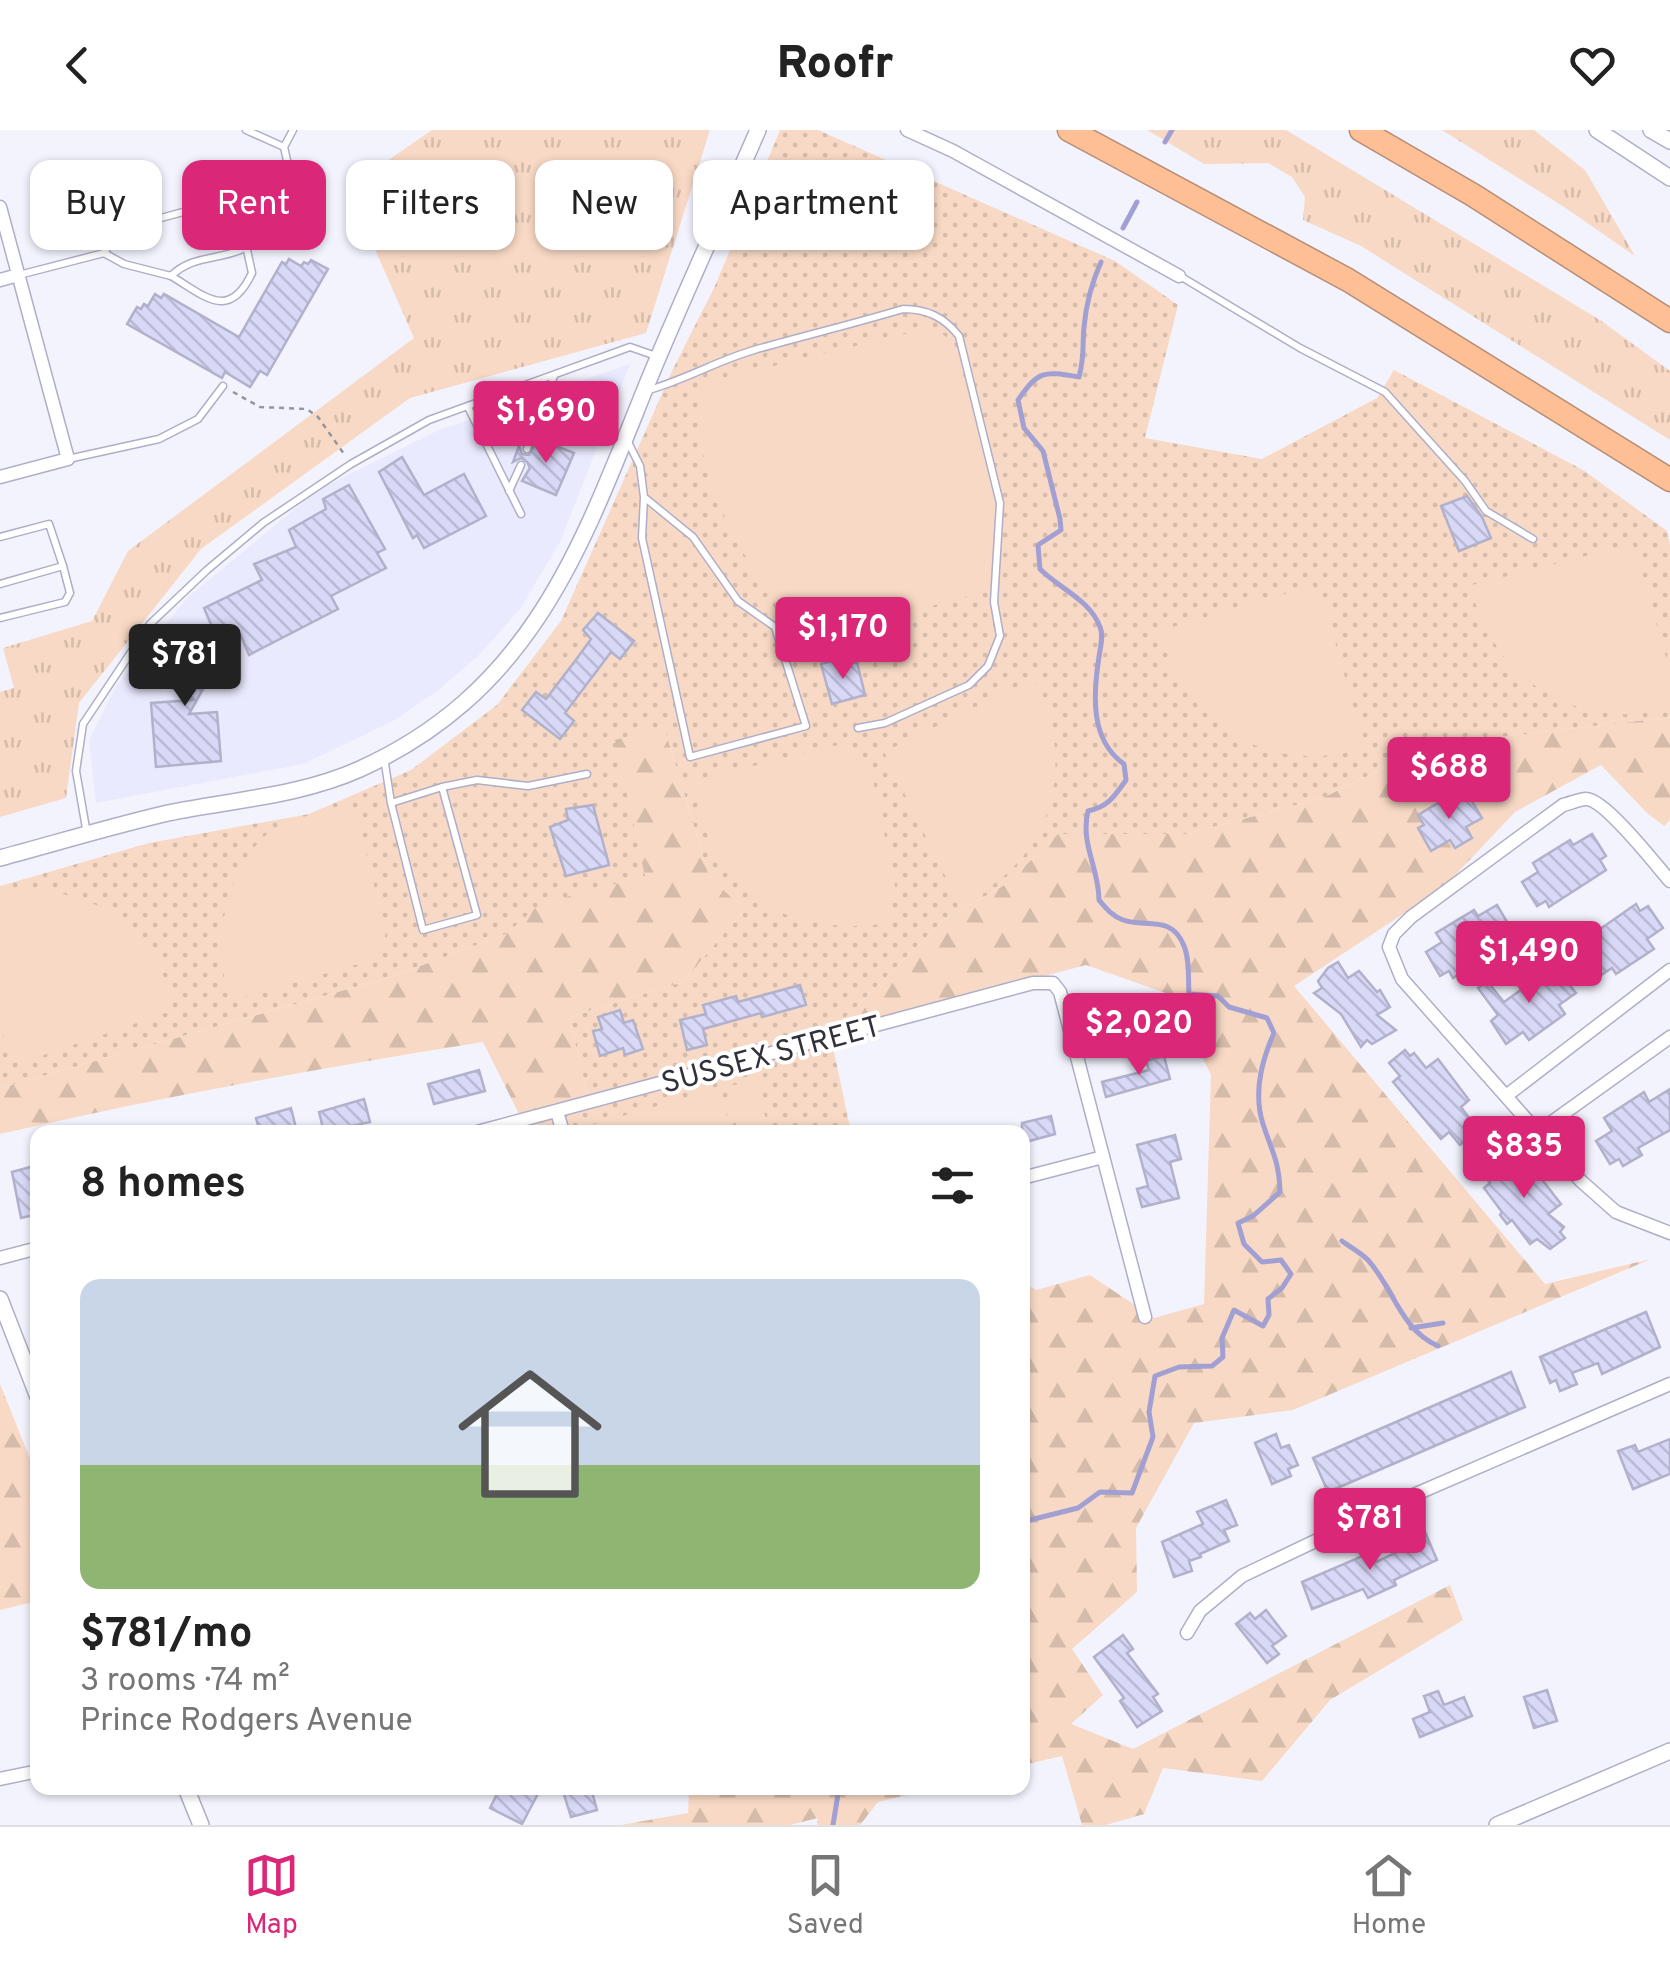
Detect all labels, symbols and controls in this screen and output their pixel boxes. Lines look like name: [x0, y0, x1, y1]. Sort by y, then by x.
text: Roofr: [777, 37, 893, 94]
icon: back: [50, 38, 105, 93]
icon: heart: [1565, 38, 1620, 93]
chip: Buy: [30, 160, 162, 250]
chip: Rent: [182, 160, 326, 250]
chip: Filters: [346, 160, 515, 250]
chip: New: [535, 160, 673, 250]
chip: Apartment: [693, 160, 934, 250]
pin: $1,690: [465, 381, 627, 466]
text: $1,690: [496, 393, 596, 433]
pin: $1,170: [762, 597, 924, 682]
text: $1,170: [797, 609, 889, 649]
pin: $781: [126, 624, 244, 709]
text: $781: [151, 636, 219, 676]
pin: $688: [1390, 737, 1508, 822]
text: $688: [1409, 749, 1489, 789]
pin: $1,490: [1448, 921, 1610, 1006]
text: $1,490: [1478, 933, 1580, 973]
pin: $2,020: [1058, 993, 1220, 1078]
text: $2,020: [1085, 1005, 1193, 1045]
street label: SUSSEX STREET: [658, 1009, 886, 1104]
pin: $835: [1465, 1116, 1583, 1201]
text: $835: [1485, 1128, 1563, 1168]
icon: filters: [925, 1158, 980, 1213]
text: 8 homes: [80, 1159, 246, 1212]
icon: home: [440, 1344, 620, 1524]
pin: $781: [1311, 1488, 1429, 1573]
text: $781: [1336, 1500, 1404, 1540]
text: $781/mo: [80, 1609, 253, 1662]
text: 3 rooms · 74 m²: [80, 1662, 290, 1702]
text: Prince Rodgers Avenue: [80, 1702, 413, 1742]
tab: Map: [244, 1848, 299, 1944]
tab: Saved: [787, 1848, 864, 1944]
tab: Home: [1352, 1848, 1426, 1944]

